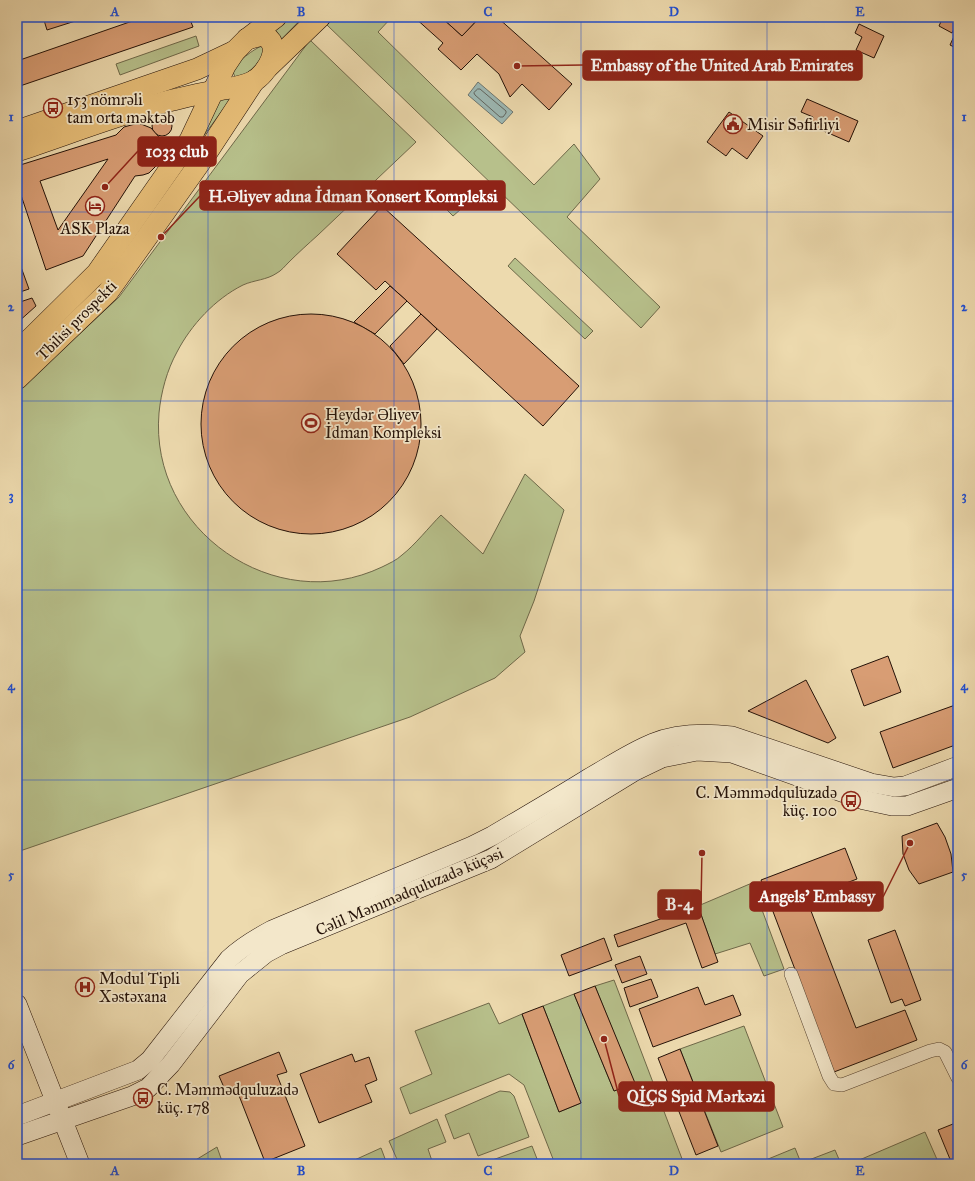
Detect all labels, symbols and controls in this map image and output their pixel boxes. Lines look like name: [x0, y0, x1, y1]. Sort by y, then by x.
text: A: [110, 4, 120, 20]
text: B: [297, 4, 306, 20]
text: C: [484, 4, 493, 20]
text: D: [669, 4, 679, 20]
text: E: [855, 4, 865, 20]
callout: Embassy of the United Arab Emirates: [583, 51, 862, 80]
text: Embassy of the United Arab Emirates: [590, 55, 854, 76]
place label: 153 nömrəli tam orta məktəb: [67, 90, 175, 127]
bus stop icon: 153 nömrəli tam orta məktəb: [42, 97, 64, 119]
text: 1: [8, 109, 14, 125]
text: 1: [961, 109, 967, 125]
public building icon: Misir Səfirliyi: [722, 113, 744, 135]
place label: Misir Səfirliyi: [747, 115, 840, 134]
callout: 1033 club: [138, 137, 216, 166]
text: 1033 club: [146, 141, 208, 162]
callout: H.Əliyev adına İdman Konsert Kompleksi: [200, 181, 505, 210]
text: H.Əliyev adına İdman Konsert Kompleksi: [208, 185, 498, 207]
hotel icon: ASK Plaza: [84, 195, 106, 217]
place label: ASK Plaza: [59, 219, 130, 238]
street label: Tbilisi prospekti: [32, 276, 121, 364]
text: 2: [8, 299, 15, 315]
text: 2: [961, 299, 968, 315]
place label: Heydər Əliyev İdman Kompleksi: [325, 405, 442, 442]
sports icon: Heydər Əliyev İdman Kompleksi: [300, 412, 322, 434]
text: 3: [8, 488, 14, 504]
text: 3: [961, 488, 967, 504]
text: 4: [7, 678, 15, 694]
text: 4: [960, 678, 968, 694]
place label: C. Məmmədquluzadə küç. 100: [696, 783, 837, 820]
bus stop icon: C. Məmmədquluzadə küç. 100: [840, 790, 862, 812]
street label: Cəlil Məmmədquluzadə küçəsi: [313, 843, 507, 941]
text: 5: [8, 867, 15, 883]
text: 5: [961, 867, 968, 883]
callout: Angels’ Embassy: [750, 882, 883, 911]
text: Angels’ Embassy: [758, 886, 876, 907]
callout: B-4: [658, 890, 701, 919]
text: B-4: [665, 894, 694, 915]
place label: Modul Tipli Xəstəxana: [99, 969, 180, 1006]
hospital icon: Modul Tipli Xəstəxana: [74, 976, 96, 998]
text: 6: [8, 1057, 16, 1073]
text: 6: [961, 1057, 969, 1073]
place label: C. Məmmədquluzadə küç. 178: [157, 1080, 298, 1117]
callout: QİÇS Spid Mərkəzi: [619, 1082, 774, 1111]
text: QİÇS Spid Mərkəzi: [627, 1085, 766, 1107]
bus stop icon: C. Məmmədquluzadə küç. 178: [132, 1087, 154, 1109]
text: A: [110, 1163, 120, 1179]
text: B: [297, 1163, 306, 1179]
text: C: [484, 1163, 493, 1179]
text: D: [669, 1163, 679, 1179]
text: E: [855, 1163, 865, 1179]

